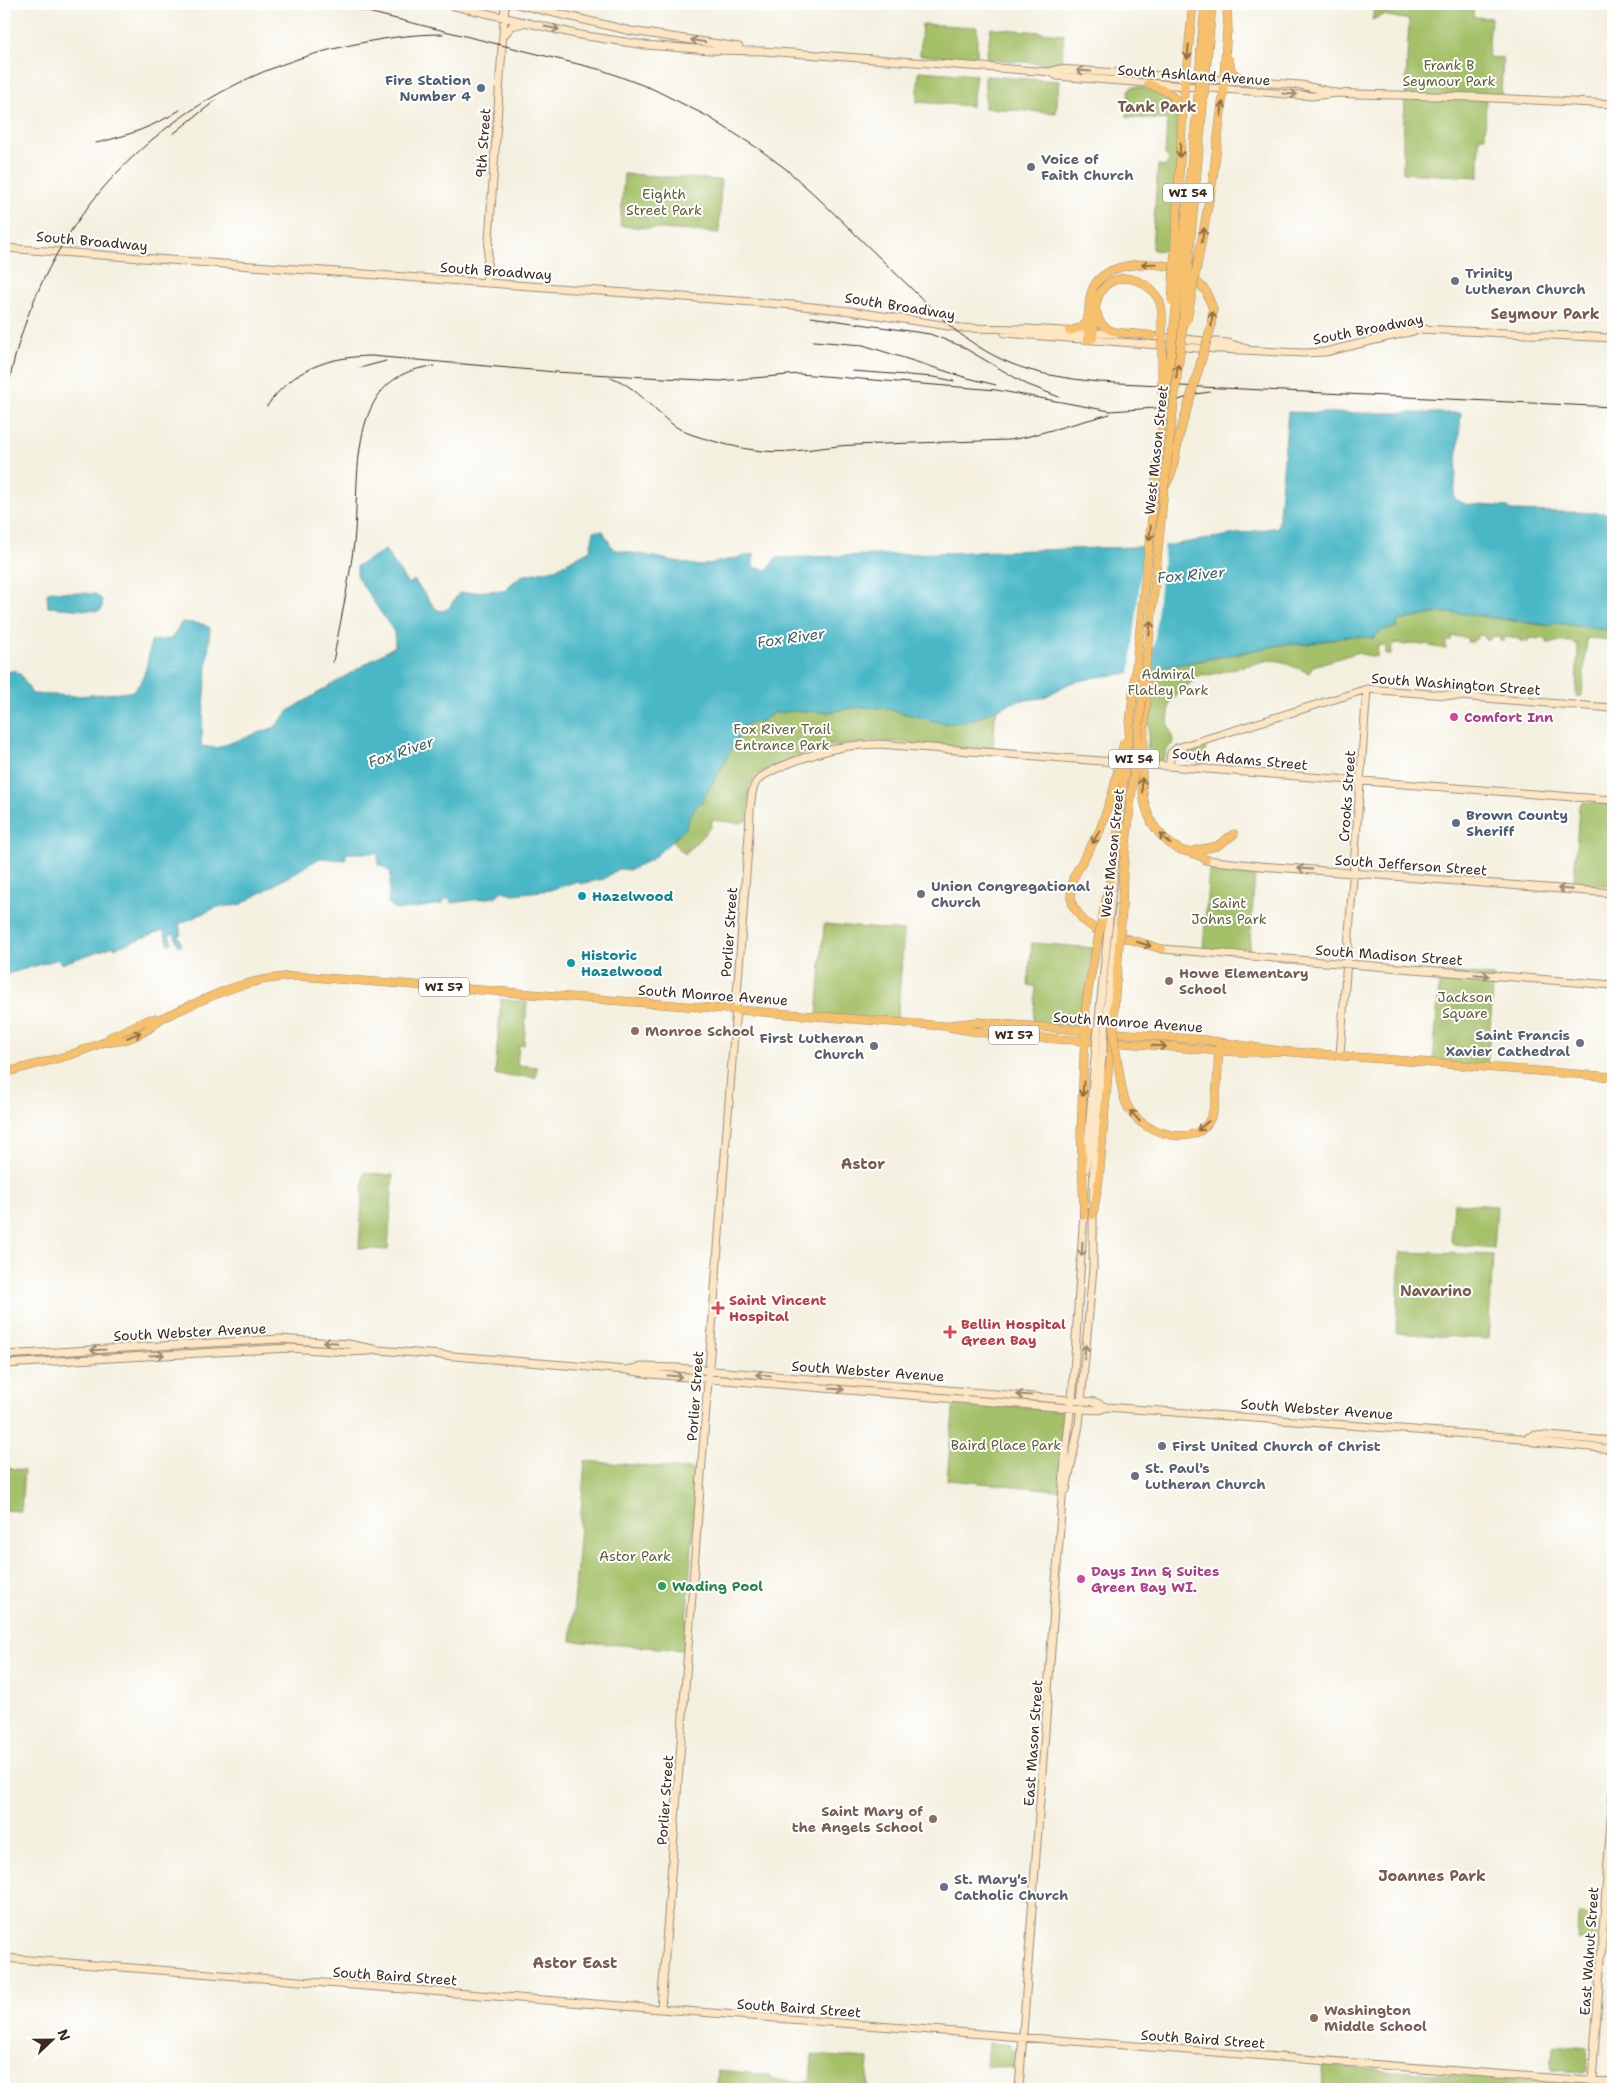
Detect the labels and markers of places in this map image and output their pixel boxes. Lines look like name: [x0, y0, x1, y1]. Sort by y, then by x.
place label: Fire Station Number 4: [385, 71, 471, 105]
marker: Fire Station Number 4: [475, 82, 487, 94]
place label: Voice of Faith Church: [1041, 150, 1134, 184]
marker: Voice of Faith Church: [1025, 161, 1037, 173]
place label: Trinity Lutheran Church: [1465, 264, 1586, 298]
marker: Trinity Lutheran Church: [1449, 275, 1461, 287]
place label: Comfort Inn: [1464, 708, 1553, 726]
marker: Comfort Inn: [1448, 711, 1460, 723]
place label: Brown County Sheriff: [1466, 806, 1568, 840]
marker: Brown County Sheriff: [1450, 817, 1462, 829]
place label: Union Congregational Church: [931, 877, 1091, 911]
place label: Hazelwood: [592, 887, 674, 905]
marker: Union Congregational Church: [915, 888, 927, 900]
marker: Hazelwood: [576, 890, 588, 902]
place label: Historic Hazelwood: [581, 946, 663, 980]
marker: Historic Hazelwood: [565, 957, 577, 969]
place label: Howe Elementary School: [1179, 964, 1309, 998]
marker: Howe Elementary School: [1163, 975, 1175, 987]
place label: Monroe School: [645, 1022, 755, 1040]
marker: Monroe School: [629, 1025, 641, 1037]
place label: Saint Francis Xavier Cathedral: [1446, 1026, 1570, 1060]
place label: First Lutheran Church: [760, 1029, 864, 1063]
marker: Saint Francis Xavier Cathedral: [1574, 1037, 1586, 1049]
marker: First Lutheran Church: [868, 1040, 880, 1052]
place label: Saint Vincent Hospital: [729, 1291, 827, 1325]
marker: Saint Vincent Hospital: [711, 1301, 725, 1315]
place label: Bellin Hospital Green Bay: [961, 1315, 1066, 1349]
marker: Bellin Hospital Green Bay: [943, 1325, 957, 1339]
place label: First United Church of Christ: [1172, 1437, 1381, 1455]
marker: First United Church of Christ: [1156, 1440, 1168, 1452]
place label: St. Paul's Lutheran Church: [1145, 1459, 1266, 1493]
marker: St. Paul's Lutheran Church: [1129, 1470, 1141, 1482]
place label: Days Inn & Suites Green Bay WI.: [1091, 1562, 1219, 1596]
marker: Days Inn & Suites Green Bay WI.: [1075, 1573, 1087, 1585]
place label: Wading Pool: [672, 1577, 763, 1595]
marker: Wading Pool: [656, 1580, 668, 1592]
place label: Saint Mary of the Angels School: [792, 1802, 923, 1836]
marker: Saint Mary of the Angels School: [927, 1813, 939, 1825]
place label: St. Mary's Catholic Church: [954, 1870, 1068, 1904]
marker: St. Mary's Catholic Church: [938, 1881, 950, 1893]
place label: Washington Middle School: [1324, 2001, 1427, 2035]
marker: Washington Middle School: [1308, 2012, 1320, 2024]

